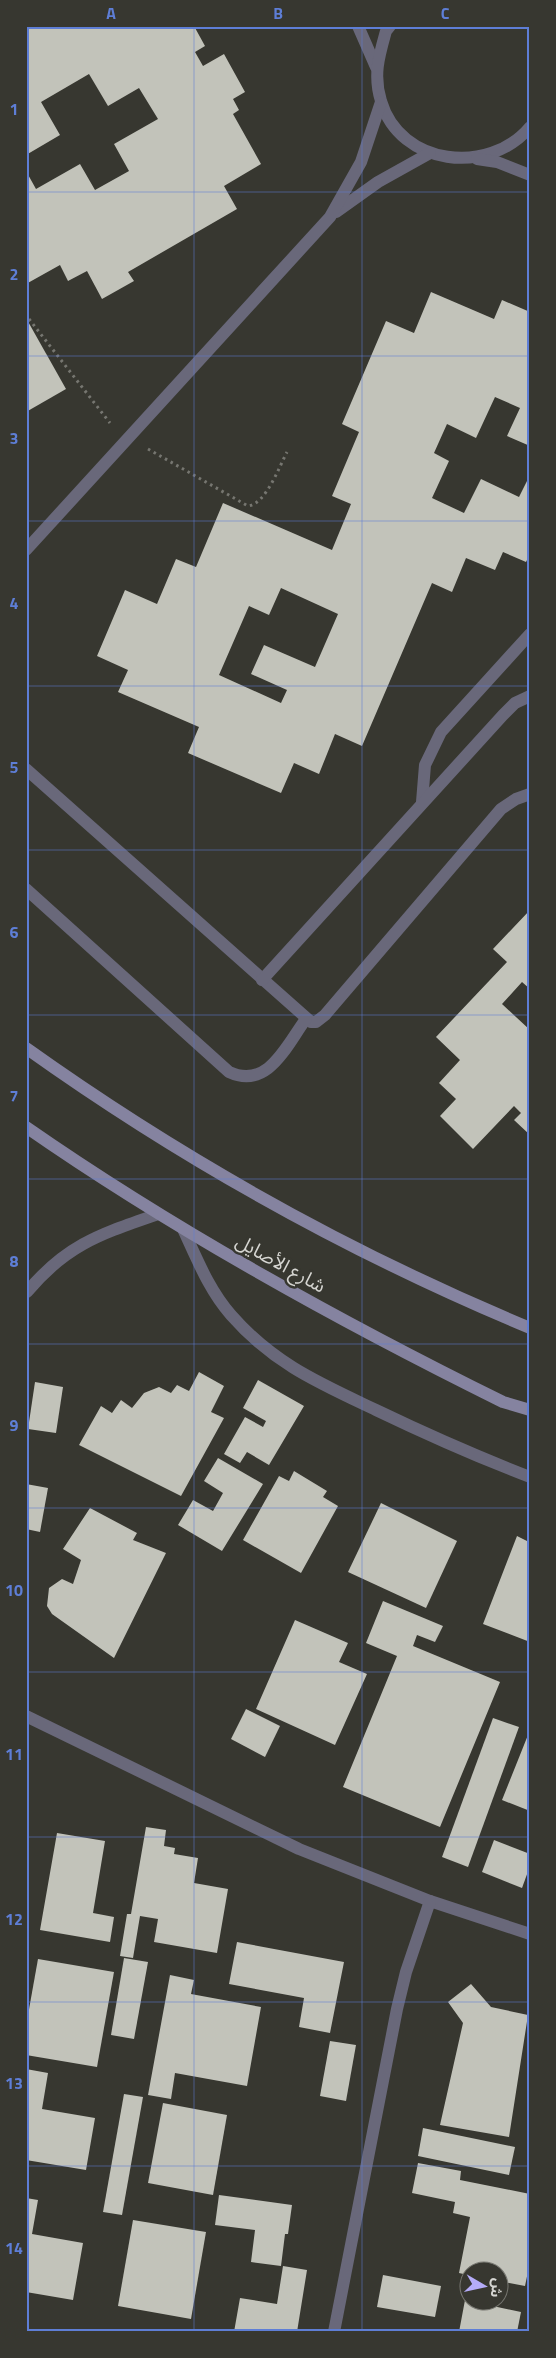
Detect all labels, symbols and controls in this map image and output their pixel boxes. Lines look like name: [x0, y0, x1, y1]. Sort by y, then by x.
text: A: [106, 1, 116, 25]
text: B: [273, 1, 283, 25]
text: C: [441, 1, 450, 25]
text: 1: [10, 97, 18, 121]
text: 2: [10, 262, 18, 286]
text: 3: [10, 426, 18, 450]
text: 4: [10, 591, 19, 615]
text: 5: [10, 755, 19, 779]
text: 6: [10, 920, 19, 944]
text: 7: [10, 1084, 18, 1108]
street label: شارع الأصايل: [231, 1226, 332, 1299]
text: 8: [10, 1249, 19, 1273]
text: 9: [10, 1413, 19, 1437]
text: 10: [5, 1578, 23, 1602]
text: 11: [5, 1742, 23, 1766]
text: 12: [5, 1907, 23, 1931]
text: 13: [5, 2071, 23, 2095]
text: 14: [5, 2236, 23, 2260]
north arrow: [458, 2260, 508, 2310]
text: ش: [485, 2277, 509, 2299]

